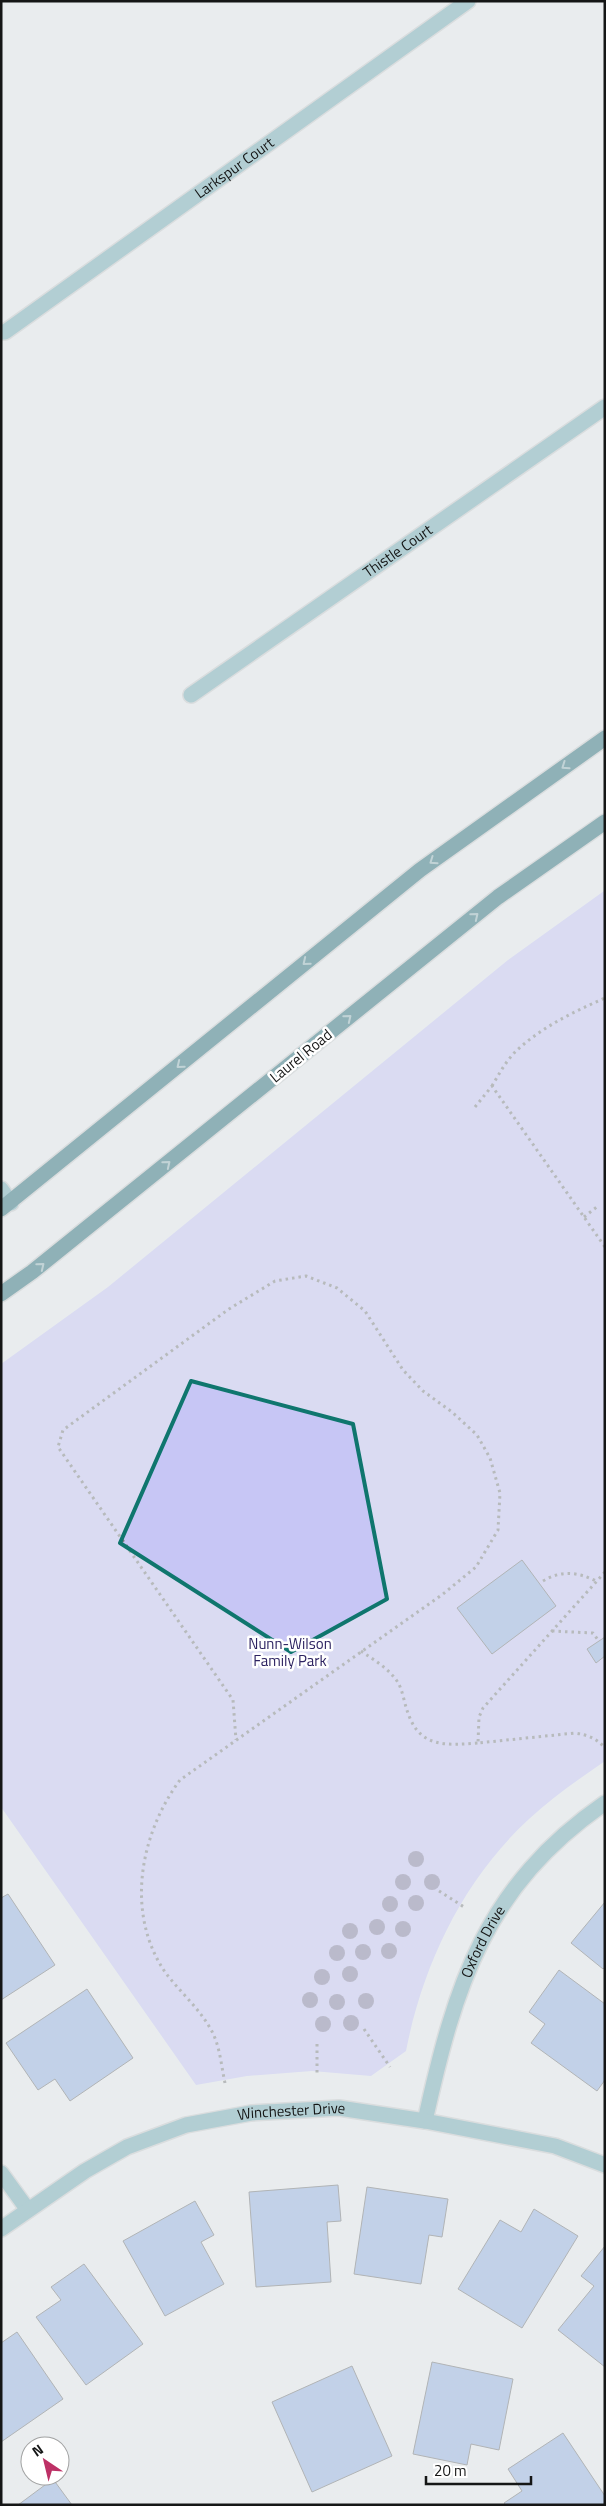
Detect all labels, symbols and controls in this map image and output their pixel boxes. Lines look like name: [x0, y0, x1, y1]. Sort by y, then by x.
street label: Larkspur Court: [190, 131, 279, 204]
street label: Thistle Court: [358, 518, 438, 583]
one-way arrow: [561, 760, 571, 769]
one-way arrow: [429, 855, 439, 864]
one-way arrow: [469, 913, 478, 921]
one-way arrow: [303, 957, 312, 965]
one-way arrow: [342, 1015, 351, 1023]
street label: Laurel Road: [264, 1023, 337, 1088]
one-way arrow: [177, 1059, 186, 1067]
one-way arrow: [161, 1161, 170, 1169]
one-way arrow: [35, 1262, 44, 1271]
park label: Nunn-Wilson Family Park: [248, 1632, 332, 1672]
street label: Oxford Drive: [455, 1901, 511, 1981]
street label: Winchester Drive: [236, 2096, 347, 2126]
north arrow: [20, 2436, 70, 2486]
text: N: [27, 2439, 47, 2461]
scale bar: [426, 2454, 531, 2486]
text: 20 m: [434, 2459, 467, 2482]

